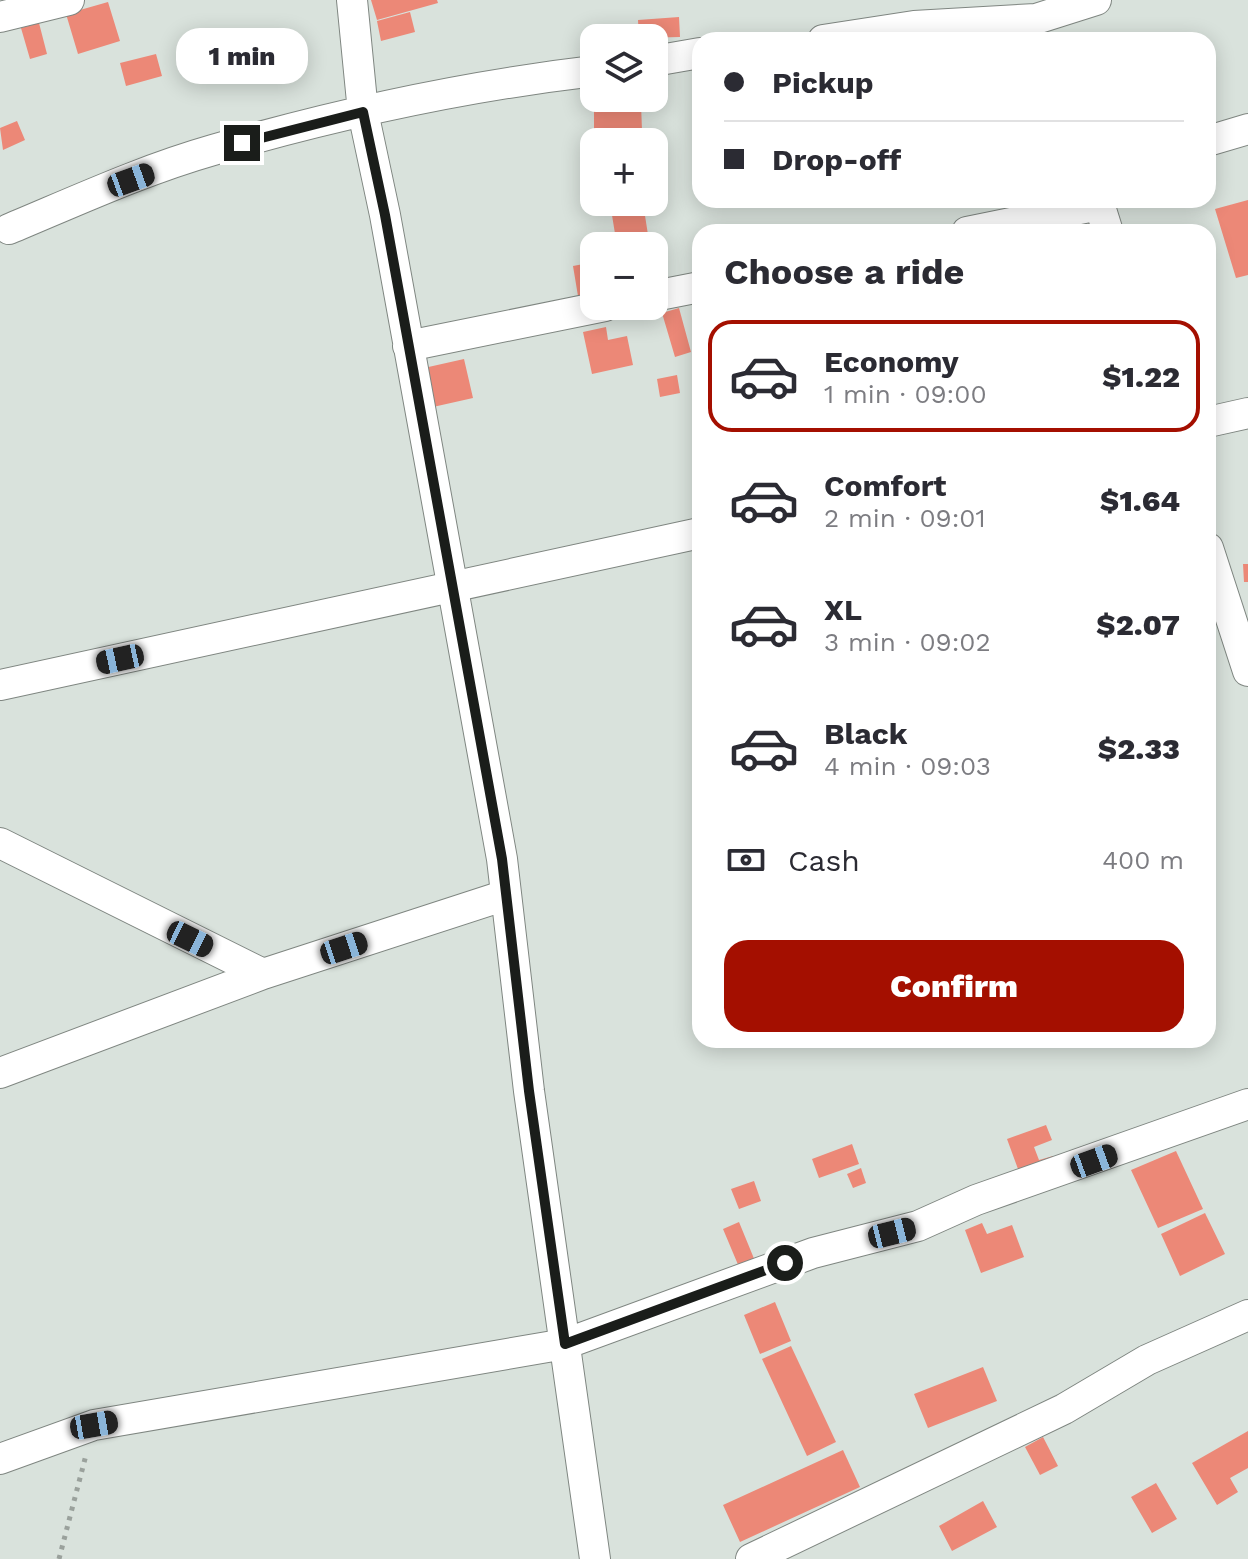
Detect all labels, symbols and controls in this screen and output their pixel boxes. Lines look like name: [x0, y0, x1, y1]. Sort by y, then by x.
map controls: [580, 24, 668, 320]
button: layers: [580, 24, 668, 112]
callout: 1 min: [176, 27, 308, 83]
text: 1 min: [209, 41, 275, 71]
text: Pickup: [772, 65, 874, 100]
route end: [224, 125, 260, 161]
button: +: [580, 128, 668, 216]
text: Drop-off: [772, 142, 901, 177]
car: [104, 161, 158, 199]
button: −: [580, 232, 668, 320]
text: Choose a ride: [724, 251, 964, 293]
icon: car: [728, 340, 800, 412]
text: Economy: [824, 344, 959, 379]
text: $1.22: [1102, 359, 1180, 394]
text: 1 min · 09:00: [824, 379, 987, 409]
icon: car: [728, 464, 800, 536]
text: Comfort: [824, 468, 946, 503]
text: $1.64: [1100, 483, 1180, 518]
text: 2 min · 09:01: [824, 503, 986, 533]
icon: car: [728, 588, 800, 660]
text: XL: [824, 592, 862, 627]
text: $2.07: [1096, 607, 1180, 642]
text: 3 min · 09:02: [824, 627, 991, 657]
car: [94, 642, 146, 676]
icon: car: [728, 712, 800, 784]
text: Black: [824, 716, 908, 751]
text: $2.33: [1098, 731, 1180, 766]
text: 4 min · 09:03: [824, 751, 991, 781]
icon: cash: [724, 838, 768, 882]
text: Cash: [788, 843, 860, 878]
text: 400 m: [1102, 845, 1184, 875]
car: [163, 918, 217, 960]
car: [317, 929, 371, 967]
button: Confirm: [724, 940, 1184, 1032]
car: [1067, 1142, 1121, 1180]
car: [866, 1216, 918, 1250]
route start: [767, 1245, 803, 1281]
car: [68, 1409, 120, 1441]

